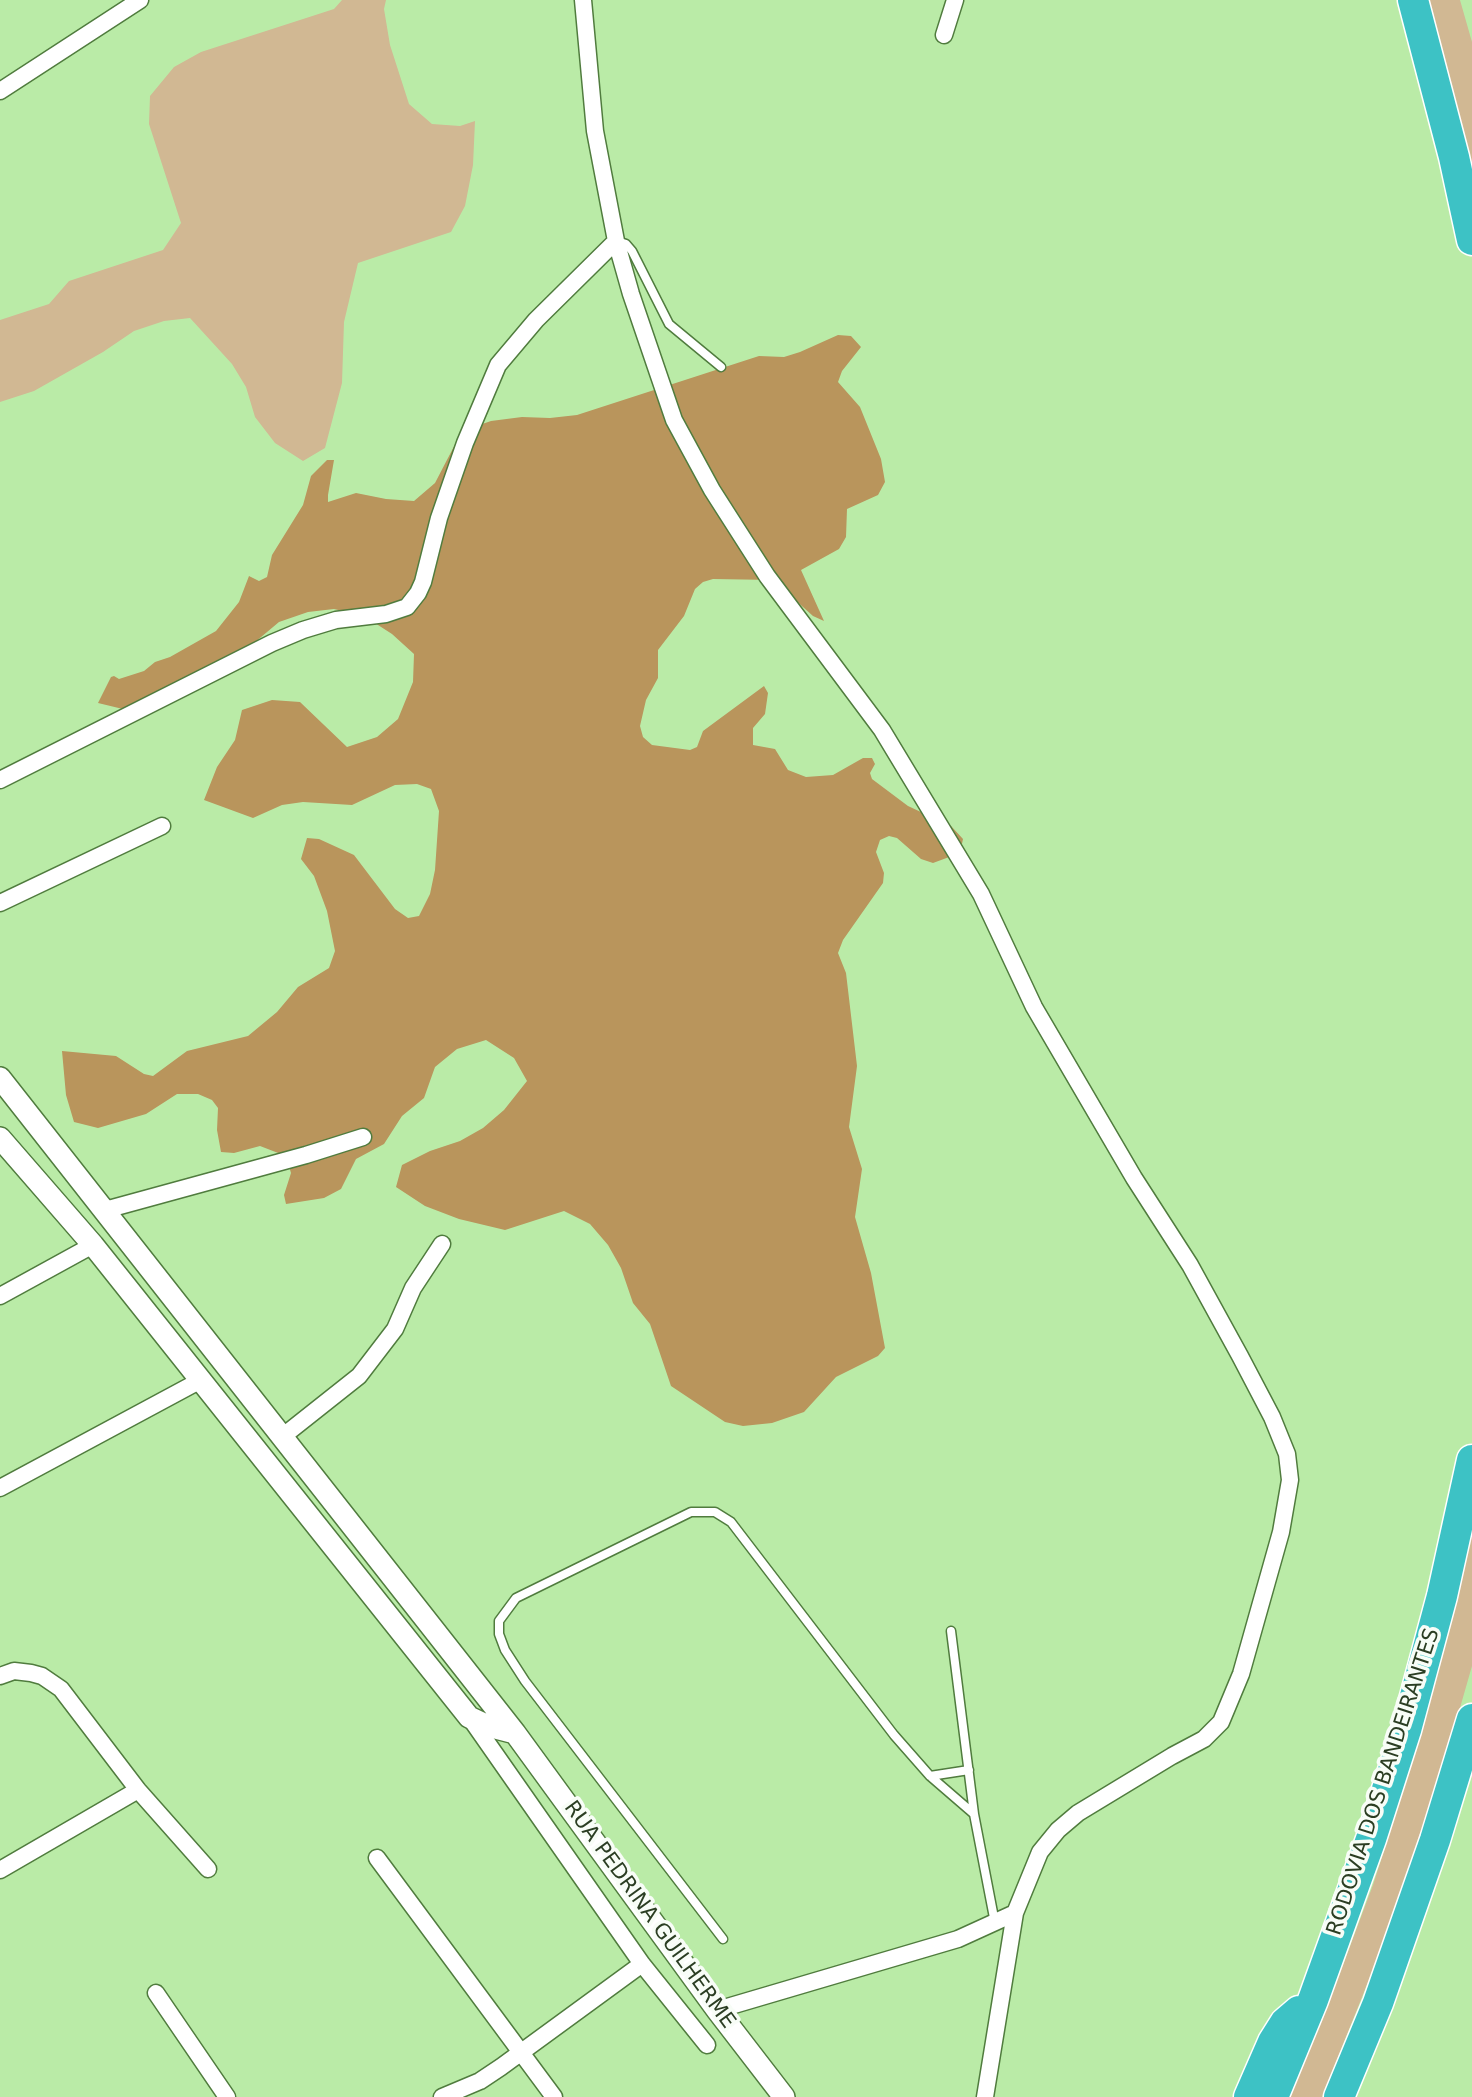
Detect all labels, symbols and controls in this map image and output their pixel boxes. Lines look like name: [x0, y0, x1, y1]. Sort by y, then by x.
street label: RODOVIA DOS BANDEIRANTES: [1322, 1625, 1446, 1939]
street label: RUA PEDRINA GUILHERME: [558, 1796, 740, 2034]

